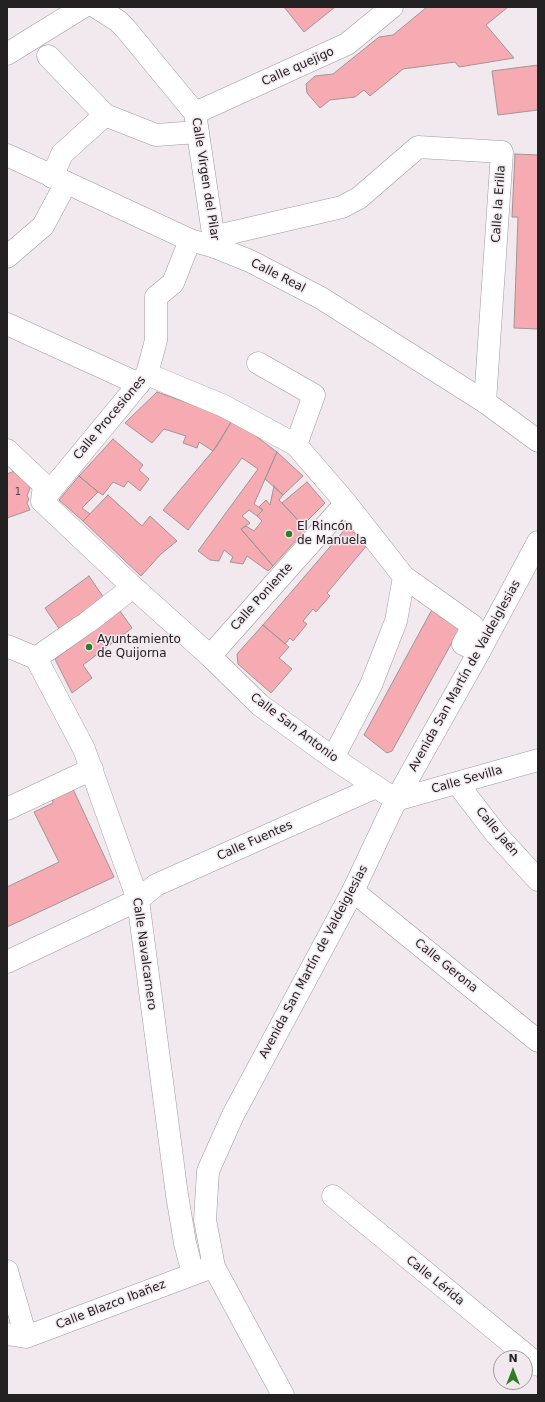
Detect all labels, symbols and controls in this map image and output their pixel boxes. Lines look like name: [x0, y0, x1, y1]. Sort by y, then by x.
street label: Calle quejigo: [260, 45, 336, 89]
street label: Calle Virgen del Pilar: [188, 117, 222, 241]
street label: Calle la Erilla: [489, 165, 509, 243]
street label: Calle Real: [248, 256, 308, 296]
street label: Calle Procesiones: [71, 373, 149, 463]
house number: 1: [15, 486, 21, 498]
place label: El Rincón de Manuela: [297, 520, 367, 548]
marker: El Rincón de Manuela: [284, 529, 294, 539]
street label: Calle Poniente: [228, 560, 296, 634]
street label: Avenida San Martín de Valdeiglesias: [406, 578, 524, 774]
place label: Ayuntamiento de Quijorna: [97, 633, 181, 661]
marker: Ayuntamiento de Quijorna: [84, 642, 94, 652]
street label: Calle San Antonio: [247, 690, 341, 766]
street label: Calle Sevilla: [430, 763, 504, 797]
street label: Calle Jaén: [472, 805, 522, 859]
street label: Calle Fuentes: [215, 818, 295, 864]
street label: Avenida San Martín de Valdeiglesias: [257, 863, 371, 1061]
street label: Calle Navalcarnero: [129, 897, 159, 1011]
street label: Calle Gerona: [411, 936, 481, 996]
street label: Calle Lérida: [403, 1253, 467, 1309]
street label: Calle Blazco Ibañez: [54, 1277, 168, 1333]
north arrow: [493, 1350, 533, 1390]
text: N: [508, 1352, 518, 1365]

